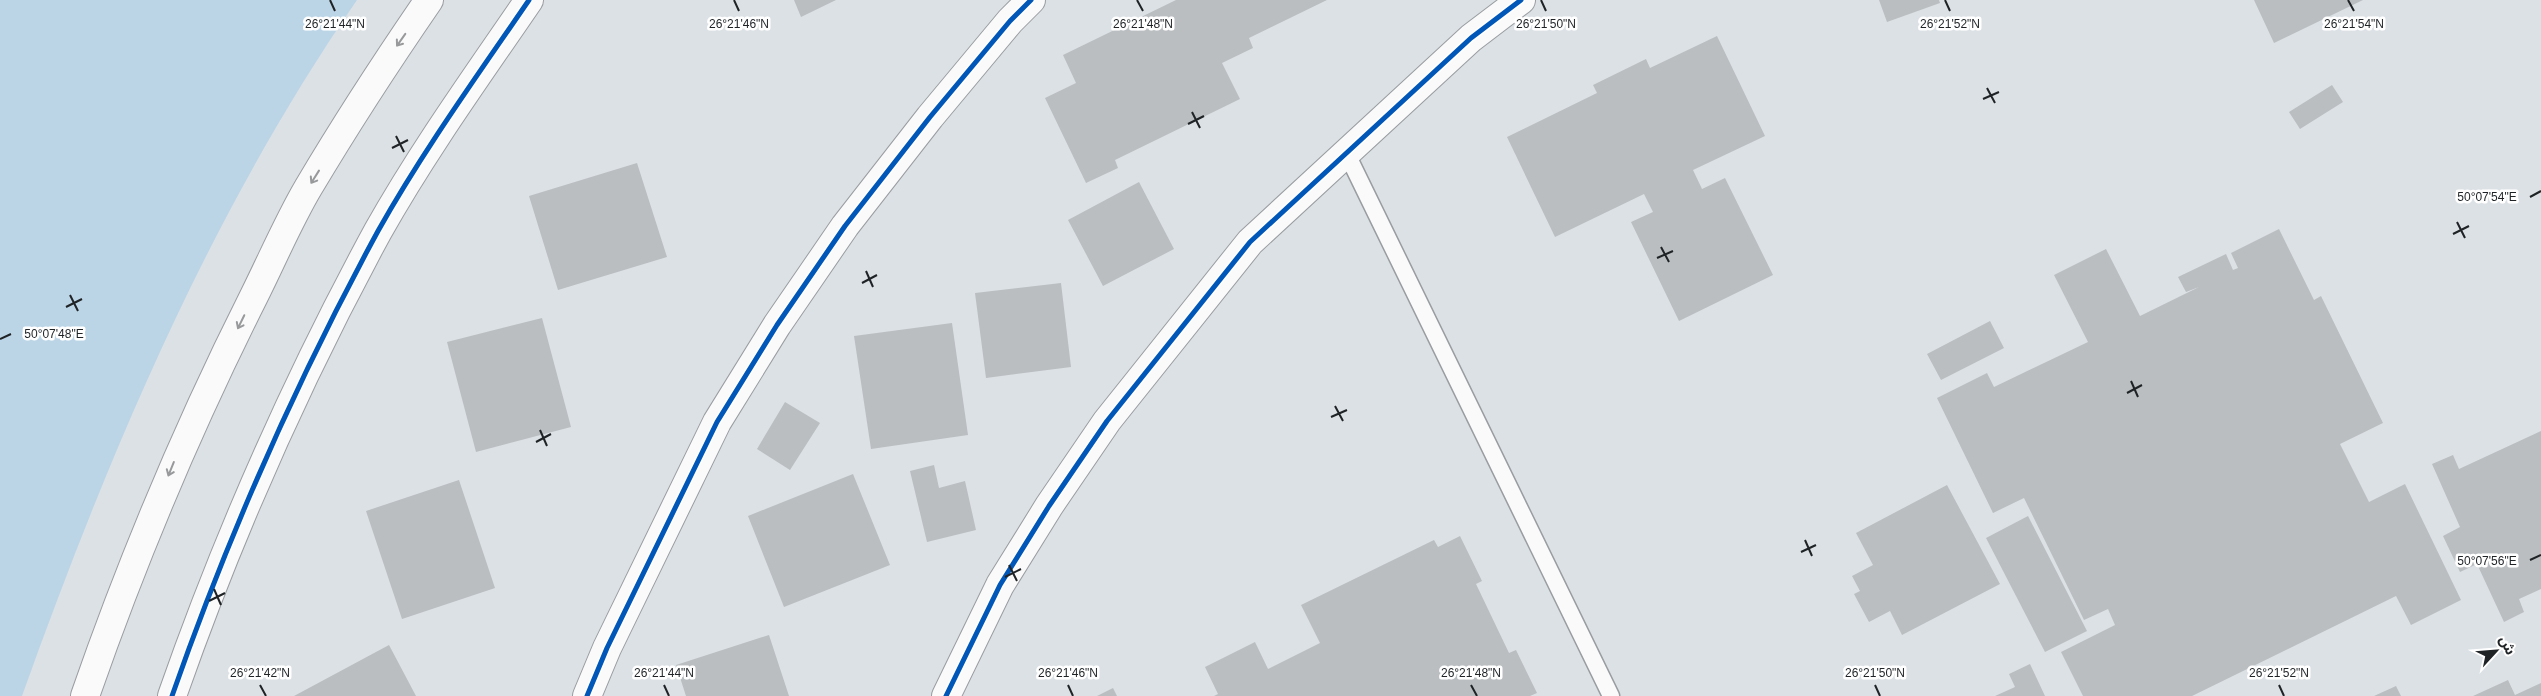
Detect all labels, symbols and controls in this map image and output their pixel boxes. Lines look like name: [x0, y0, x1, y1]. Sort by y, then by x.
text: 26°21'44"N: [305, 17, 365, 31]
text: 26°21'46"N: [709, 17, 769, 31]
text: 26°21'48"N: [1113, 17, 1173, 31]
text: 26°21'50"N: [1516, 17, 1576, 31]
text: 26°21'52"N: [1920, 17, 1980, 31]
text: 26°21'54"N: [2324, 17, 2384, 31]
one-way arrow: [396, 33, 406, 47]
one-way arrow: [309, 170, 319, 184]
text: 50°07'54"E: [2457, 190, 2517, 204]
one-way arrow: [235, 314, 245, 329]
text: 50°07'48"E: [24, 327, 84, 341]
one-way arrow: [166, 461, 176, 476]
text: 50°07'56"E: [2457, 554, 2517, 568]
north arrow: [2471, 626, 2521, 676]
text: ش: [2496, 633, 2519, 657]
text: 26°21'42"N: [230, 666, 290, 680]
text: 26°21'44"N: [634, 666, 694, 680]
text: 26°21'46"N: [1038, 666, 1098, 680]
text: 26°21'48"N: [1441, 666, 1501, 680]
text: 26°21'50"N: [1845, 666, 1905, 680]
text: 26°21'52"N: [2249, 666, 2309, 680]

